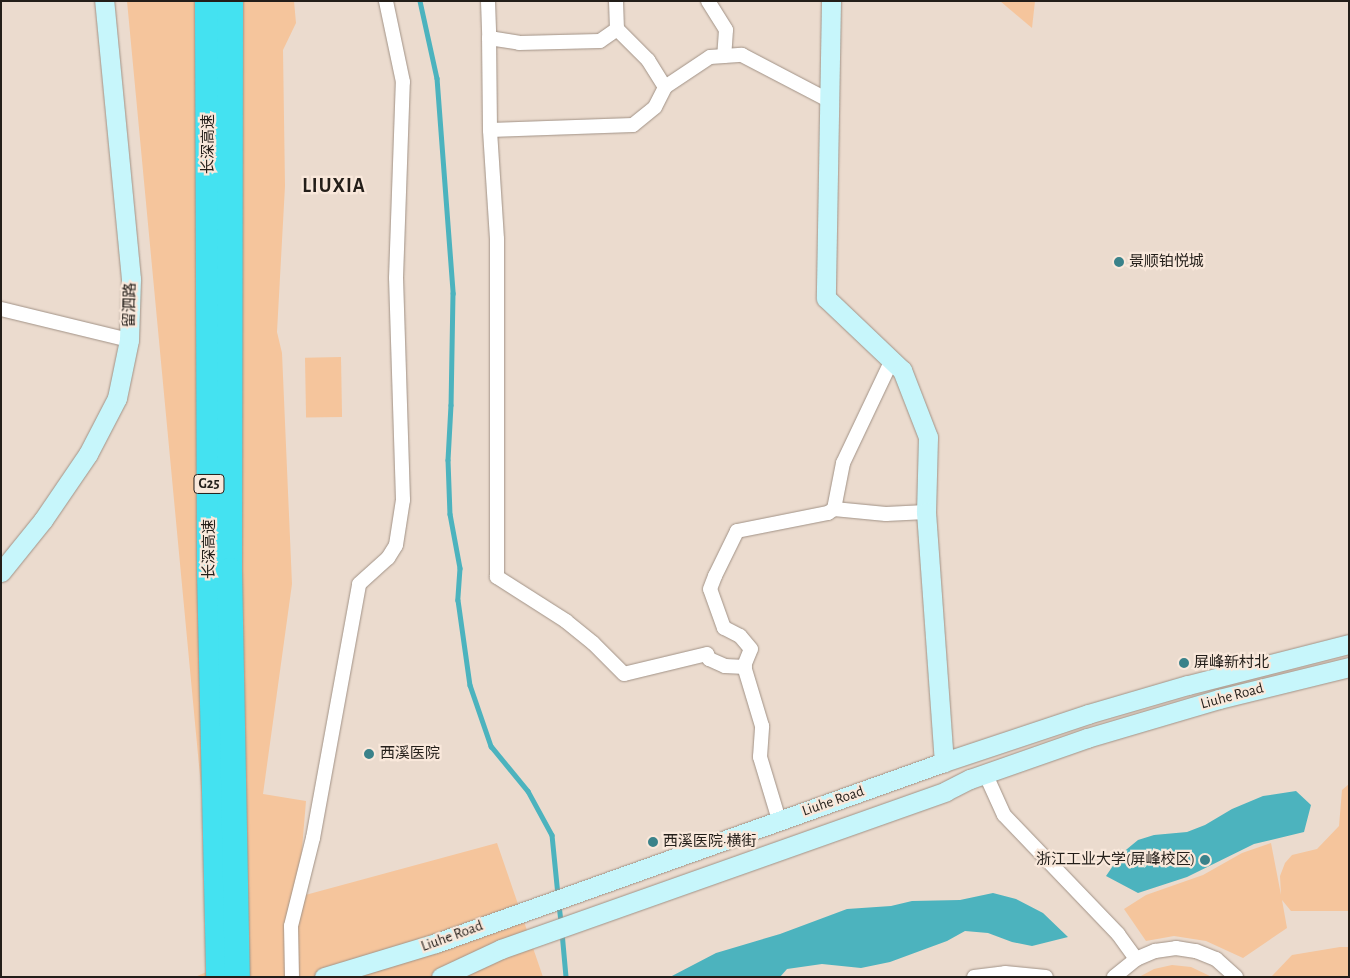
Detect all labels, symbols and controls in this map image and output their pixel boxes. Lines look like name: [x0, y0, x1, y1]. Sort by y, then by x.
street label: 长深高速: [200, 114, 218, 174]
district label: LIUXIA: [301, 174, 367, 198]
place label: 景顺铂悦城: [1129, 253, 1204, 271]
marker: 景顺铂悦城: [1113, 256, 1125, 268]
street label: 留泗路: [121, 282, 139, 328]
road number: G25: [193, 472, 225, 496]
street label: 长深高速: [201, 519, 219, 579]
place label: 屏峰新村北: [1194, 654, 1269, 672]
marker: 屏峰新村北: [1178, 657, 1190, 669]
street label: Liuhe Road: [1198, 679, 1266, 713]
place label: 西溪医院: [380, 745, 440, 763]
marker: 西溪医院: [362, 747, 376, 761]
street label: Liuhe Road: [800, 782, 866, 820]
place label: 西溪医院·横街: [663, 833, 756, 851]
marker: 西溪医院·横街: [647, 836, 659, 848]
place label: 浙江工业大学(屏峰校区): [1036, 851, 1195, 869]
marker: 浙江工业大学(屏峰校区): [1199, 854, 1211, 866]
street label: Liuhe Road: [419, 917, 485, 955]

